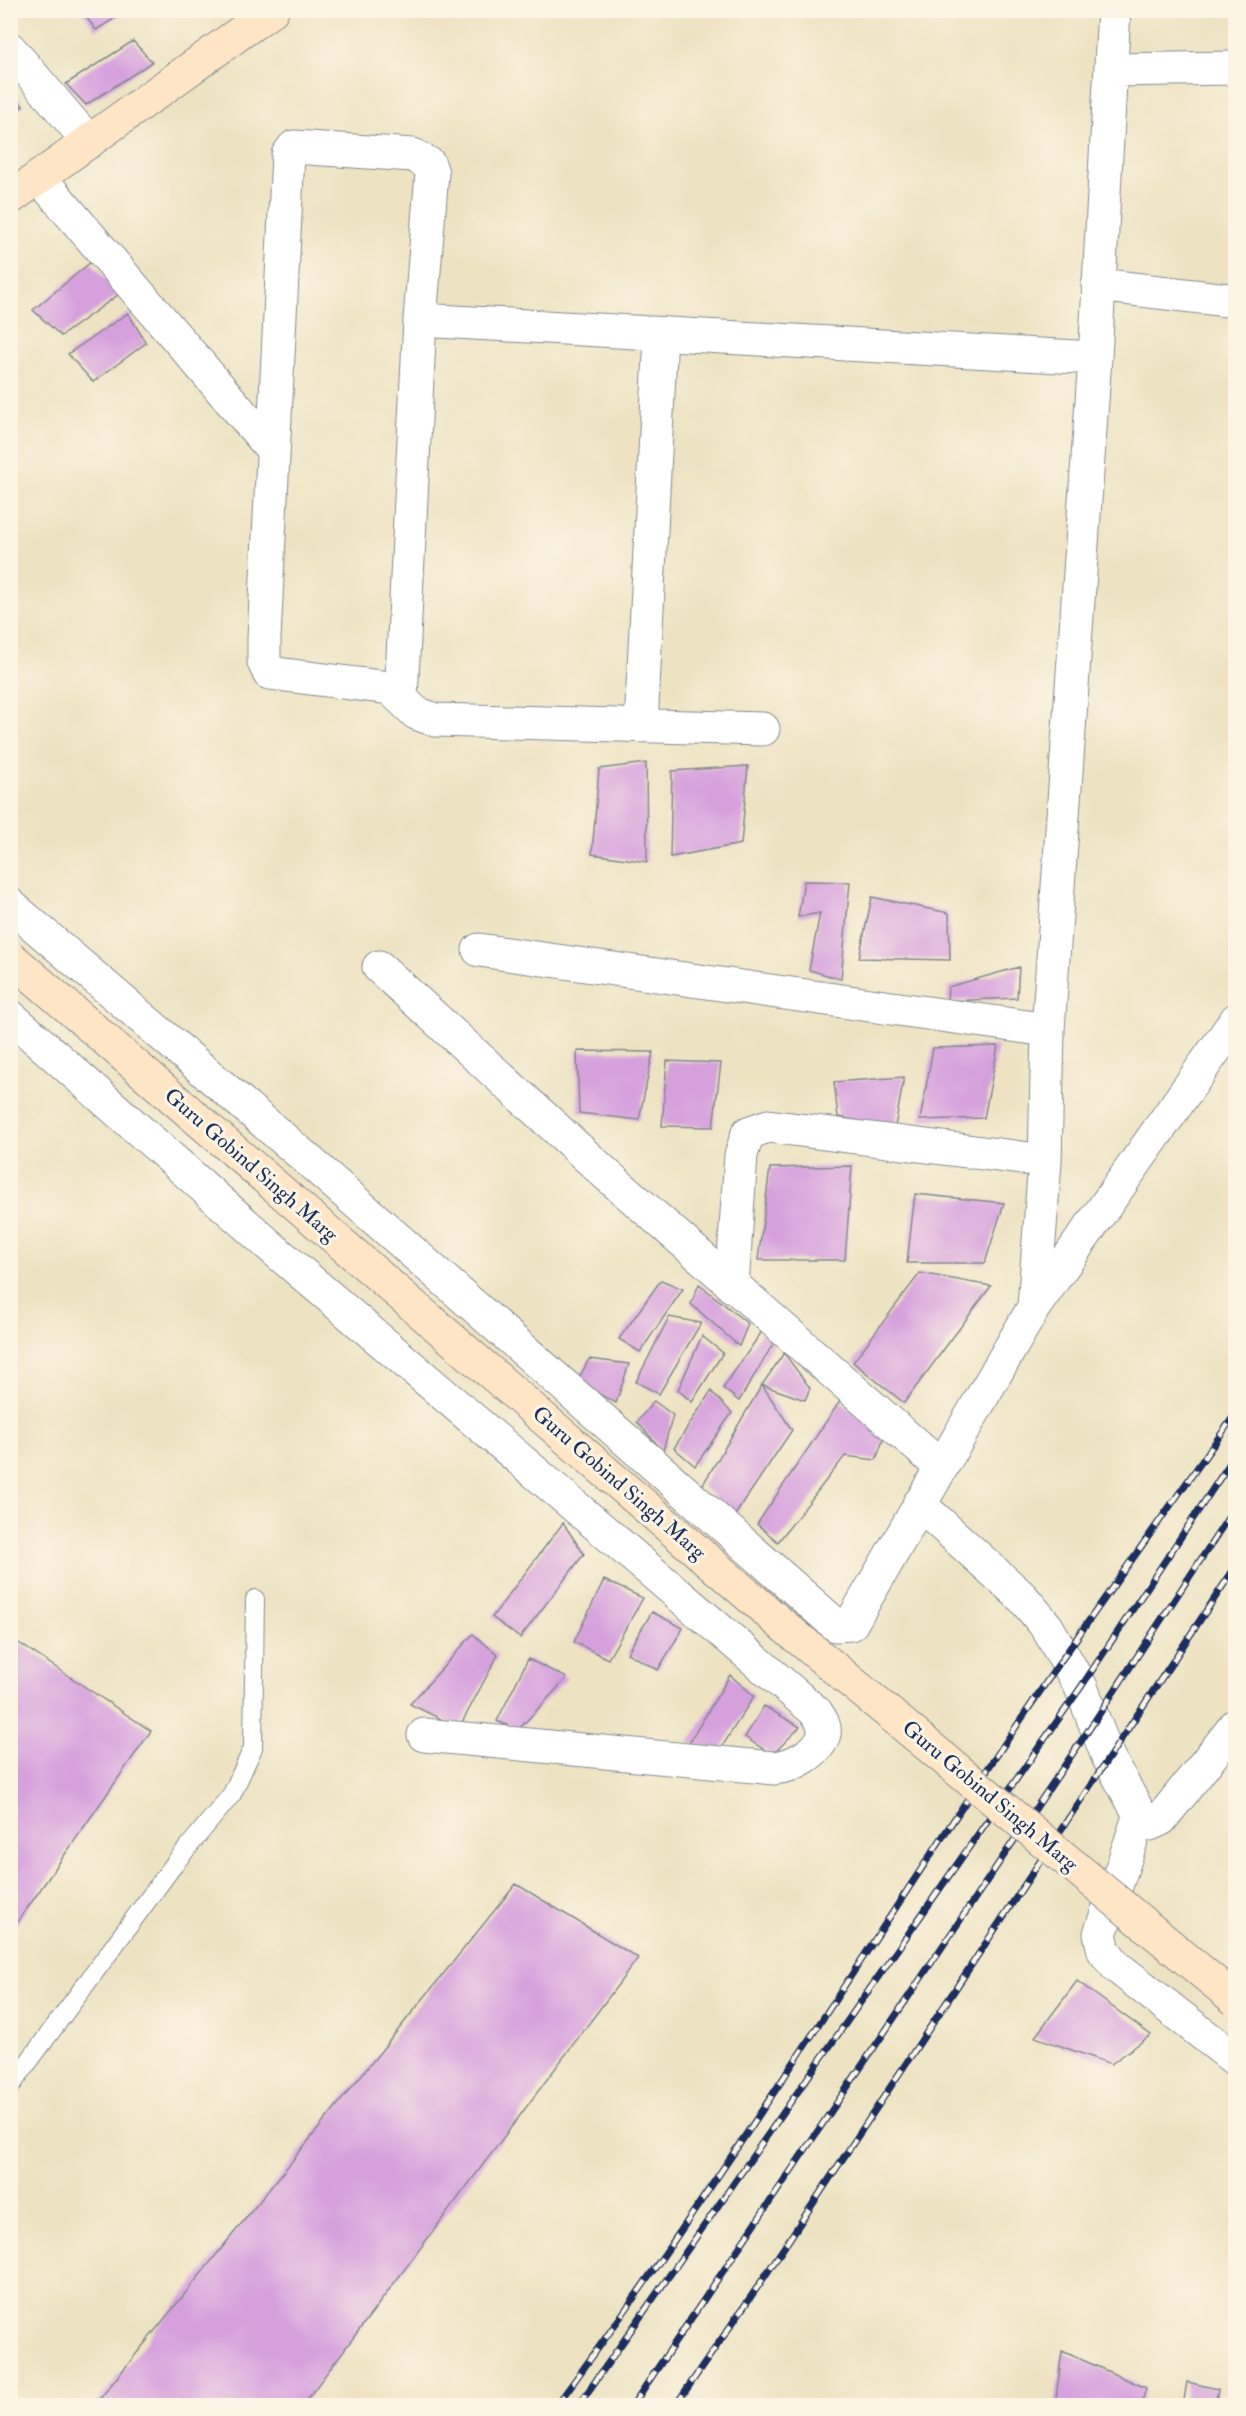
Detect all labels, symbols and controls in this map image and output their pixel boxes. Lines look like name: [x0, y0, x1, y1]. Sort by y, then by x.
street label: Guru Gobind Singh Marg: [159, 1082, 344, 1248]
street label: Guru Gobind Singh Marg: [527, 1400, 712, 1566]
street label: Guru Gobind Singh Marg: [897, 1714, 1084, 1878]

